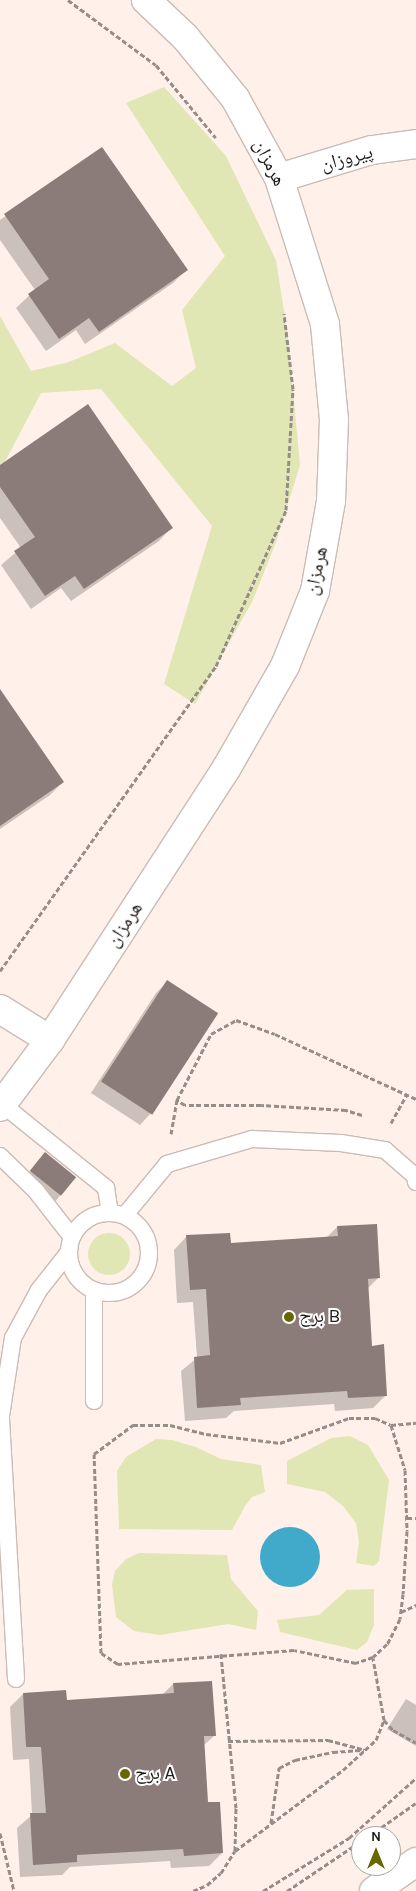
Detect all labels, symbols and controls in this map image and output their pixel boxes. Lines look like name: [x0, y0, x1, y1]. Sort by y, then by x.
street label: هرمزان: [248, 136, 290, 190]
street label: پیروزان: [318, 141, 376, 177]
street label: هرمزان: [301, 545, 333, 597]
street label: هرمزان: [102, 898, 148, 952]
place label: برج B: [299, 1306, 340, 1328]
marker: برج B: [283, 1311, 295, 1323]
place label: برج A: [135, 1763, 175, 1785]
marker: برج A: [119, 1768, 131, 1780]
north arrow: [351, 1826, 401, 1876]
text: N: [371, 1828, 381, 1845]

